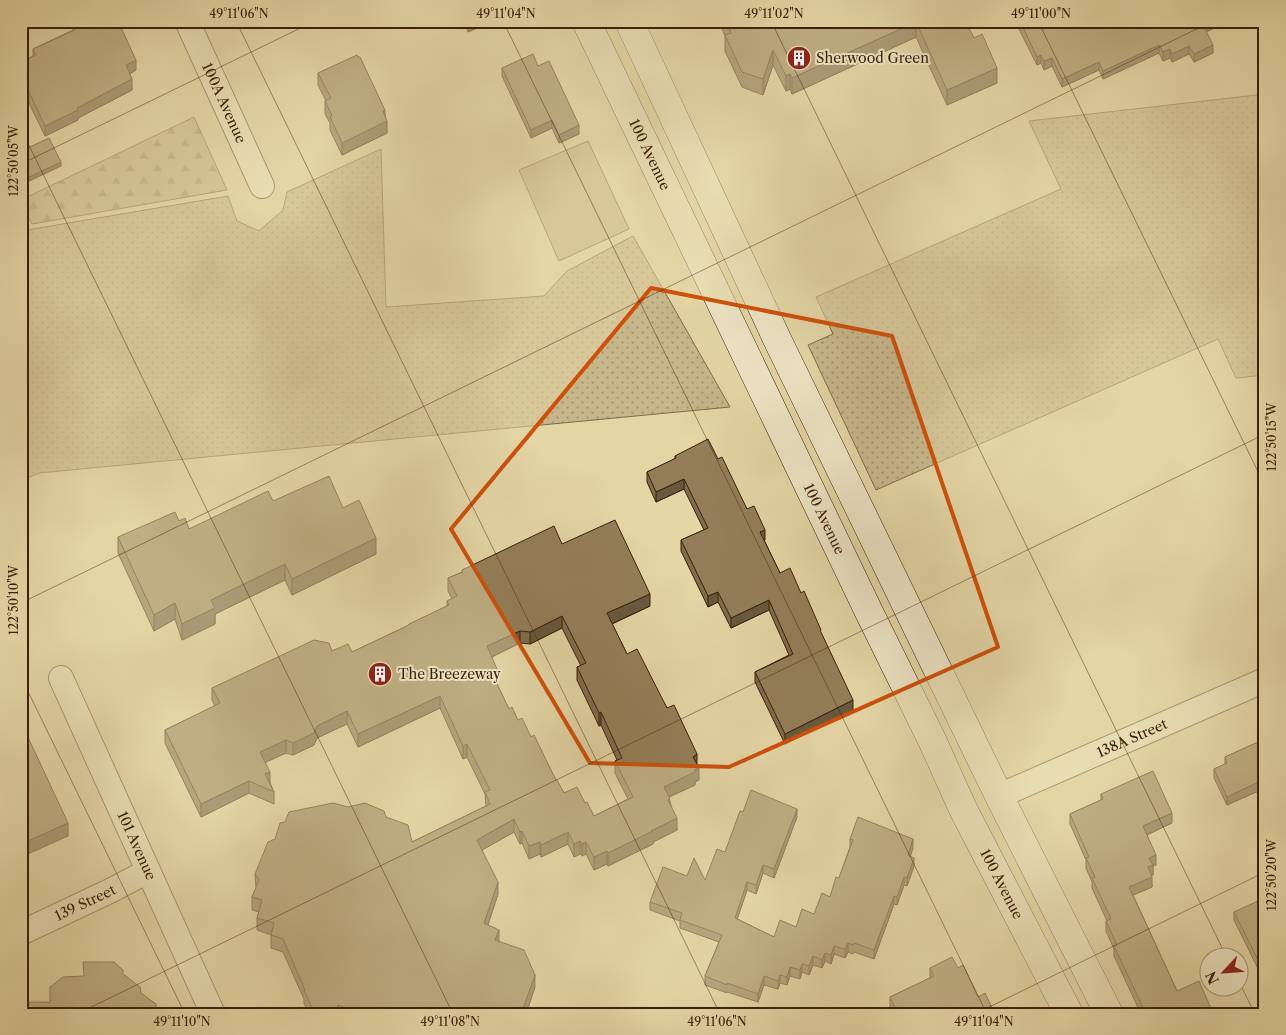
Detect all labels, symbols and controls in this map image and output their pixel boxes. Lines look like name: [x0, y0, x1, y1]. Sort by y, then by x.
text: 49°11'06"N: [209, 6, 269, 21]
text: 49°11'04"N: [476, 6, 536, 21]
text: 49°11'02"N: [744, 6, 804, 21]
text: 49°11'00"N: [1011, 6, 1071, 21]
building icon: Sherwood Green: [786, 45, 812, 71]
place label: Sherwood Green: [816, 49, 929, 67]
street label: 100A Avenue: [198, 60, 250, 146]
street label: 100 Avenue: [625, 116, 675, 193]
text: 122°50'05"W: [6, 125, 21, 197]
text: 122°50'15"W: [1264, 402, 1279, 471]
street label: 100 Avenue: [800, 480, 849, 557]
text: 122°50'10"W: [6, 564, 21, 635]
building icon: The Breezeway: [367, 661, 393, 687]
place label: The Breezeway: [398, 665, 501, 683]
street label: 138A Street: [1094, 715, 1170, 761]
street label: 101 Avenue: [113, 808, 160, 883]
text: 122°50'20"W: [1264, 838, 1279, 911]
street label: 100 Avenue: [976, 846, 1027, 922]
street label: 139 Street: [52, 881, 119, 925]
north arrow: [1198, 948, 1248, 998]
text: N: [1202, 968, 1223, 987]
text: 49°11'10"N: [153, 1014, 211, 1029]
text: 49°11'08"N: [420, 1014, 480, 1029]
text: 49°11'06"N: [687, 1014, 747, 1029]
text: 49°11'04"N: [954, 1014, 1014, 1029]

